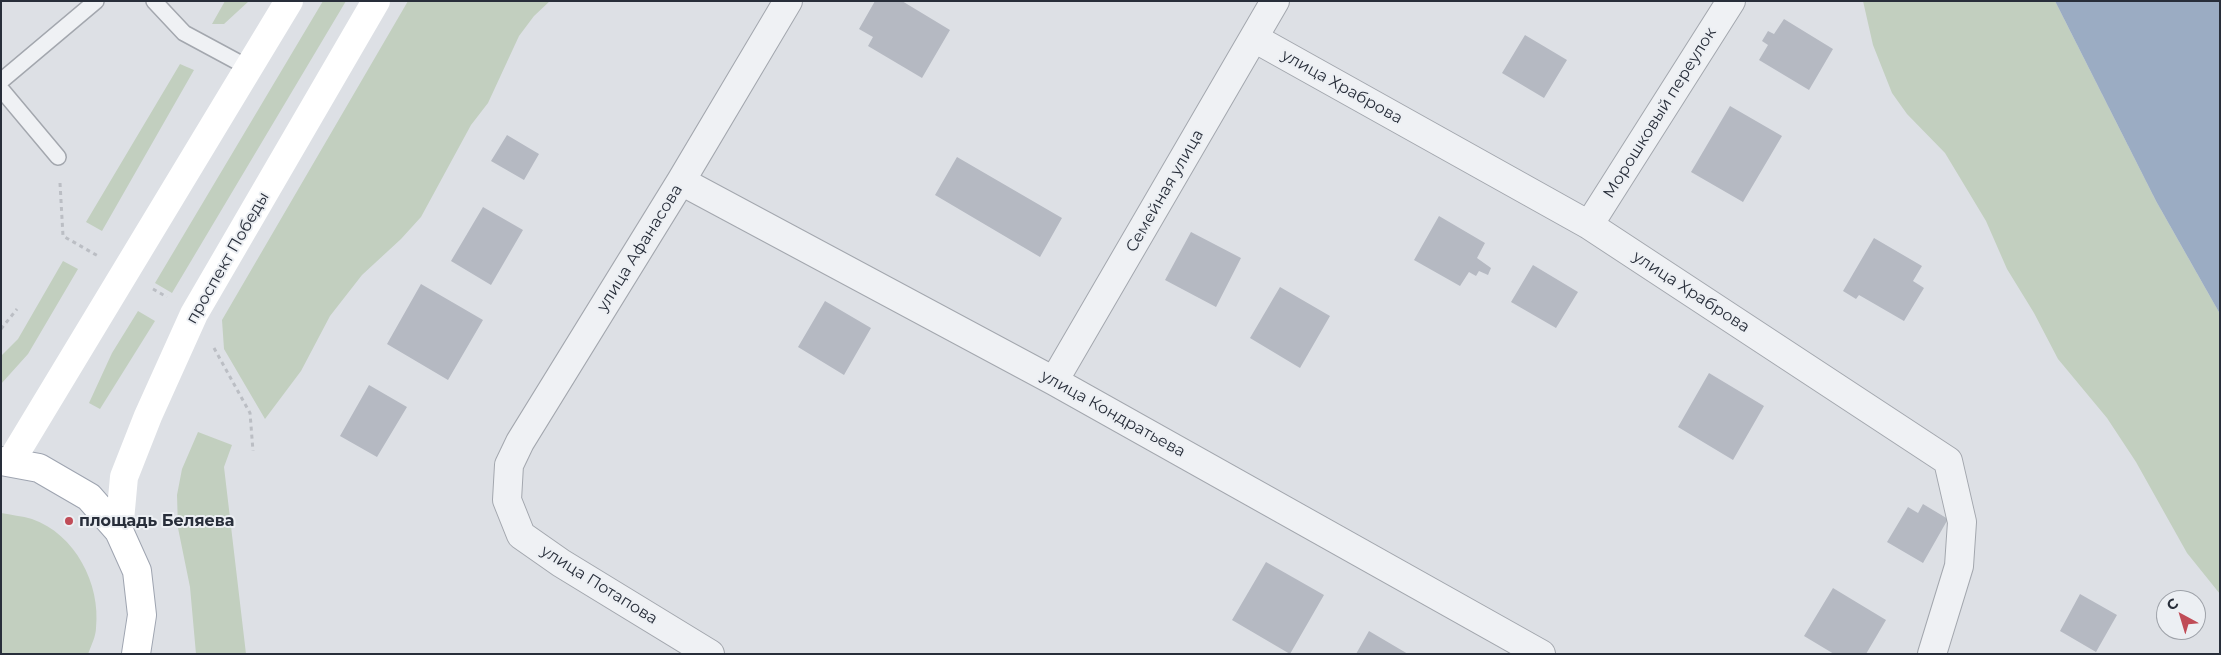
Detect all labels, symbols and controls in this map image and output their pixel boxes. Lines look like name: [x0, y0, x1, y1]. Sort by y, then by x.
street label: Морошковый переулок: [1599, 24, 1721, 202]
street label: улица Храброва: [1278, 46, 1406, 128]
street label: Семейная улица: [1122, 126, 1208, 256]
street label: улица Афанасова: [593, 181, 687, 315]
street label: проспект Победы: [182, 189, 274, 327]
street label: улица Храброва: [1629, 247, 1753, 337]
street label: улица Кондратьева: [1037, 366, 1189, 462]
place label: площадь Беляева: [79, 511, 234, 531]
marker: площадь Беляева: [63, 515, 75, 527]
street label: улица Потапова: [537, 541, 661, 629]
north arrow: [2156, 590, 2206, 640]
text: С: [2163, 594, 2182, 614]

